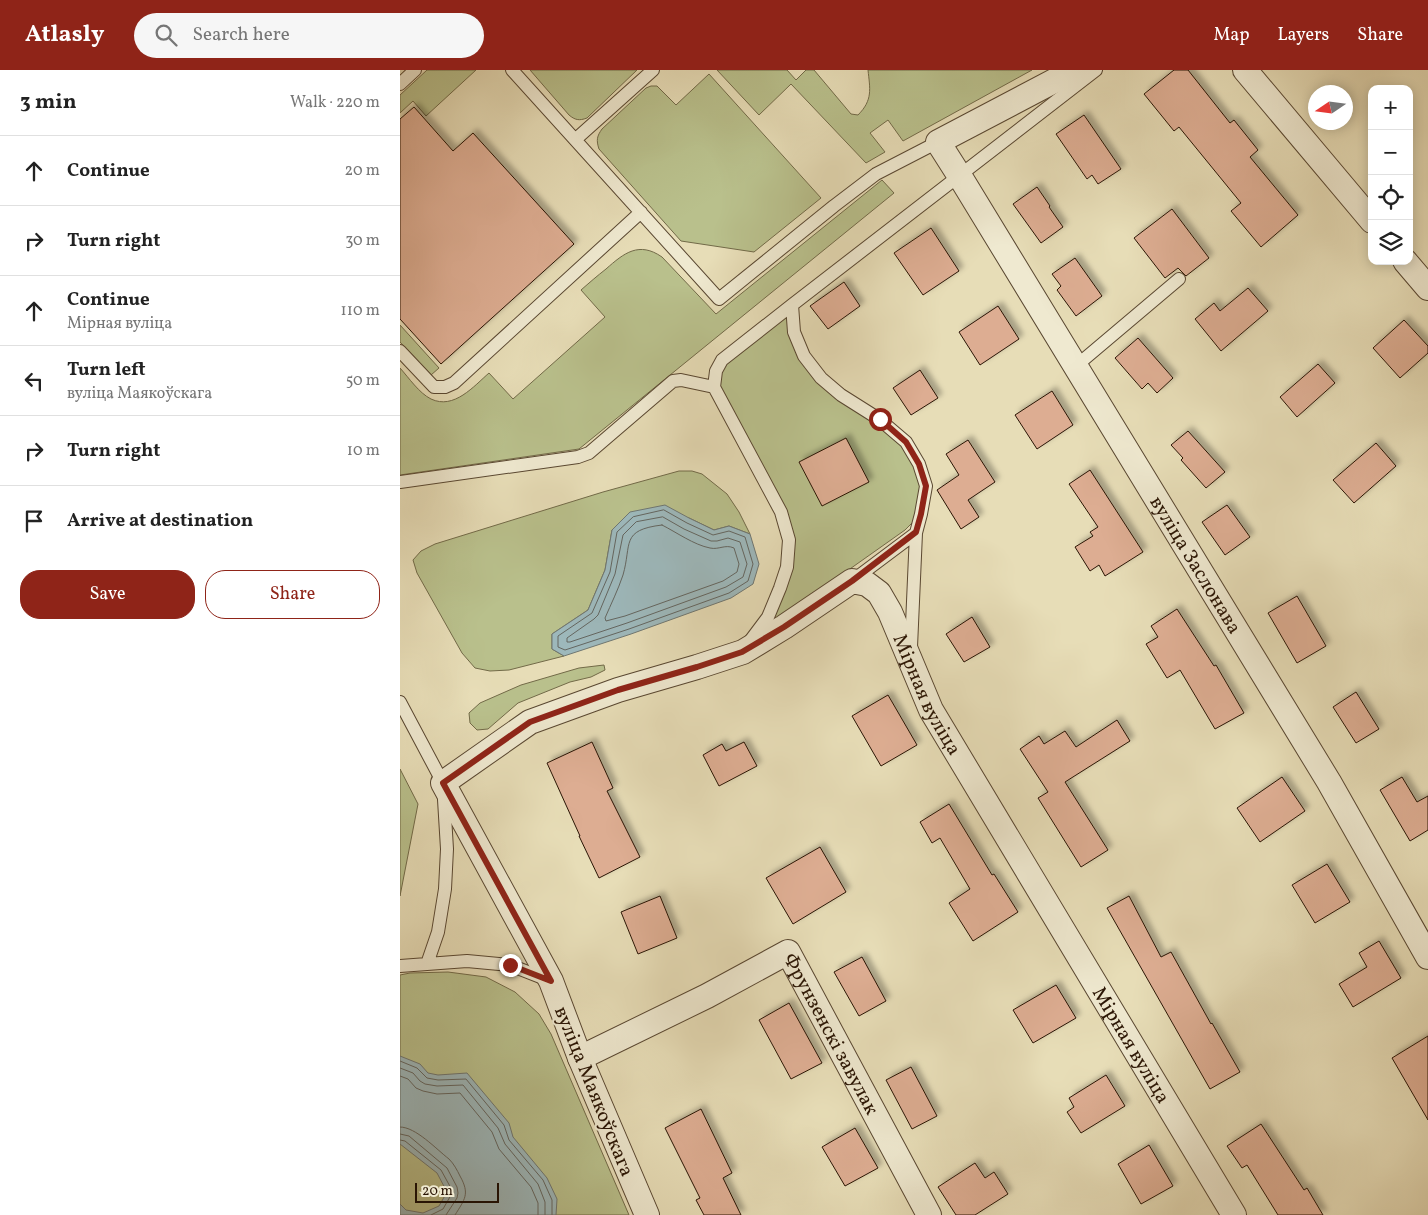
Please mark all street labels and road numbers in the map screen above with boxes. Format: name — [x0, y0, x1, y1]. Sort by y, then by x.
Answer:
street label: вуліца Заслонава — [1142, 491, 1248, 640]
street label: Мірная вуліца — [885, 630, 967, 761]
street label: Фрунзенскі завулак — [775, 948, 885, 1121]
street label: Мірная вуліца — [1084, 982, 1176, 1109]
street label: вуліца Маякоўскага — [546, 1002, 640, 1181]

